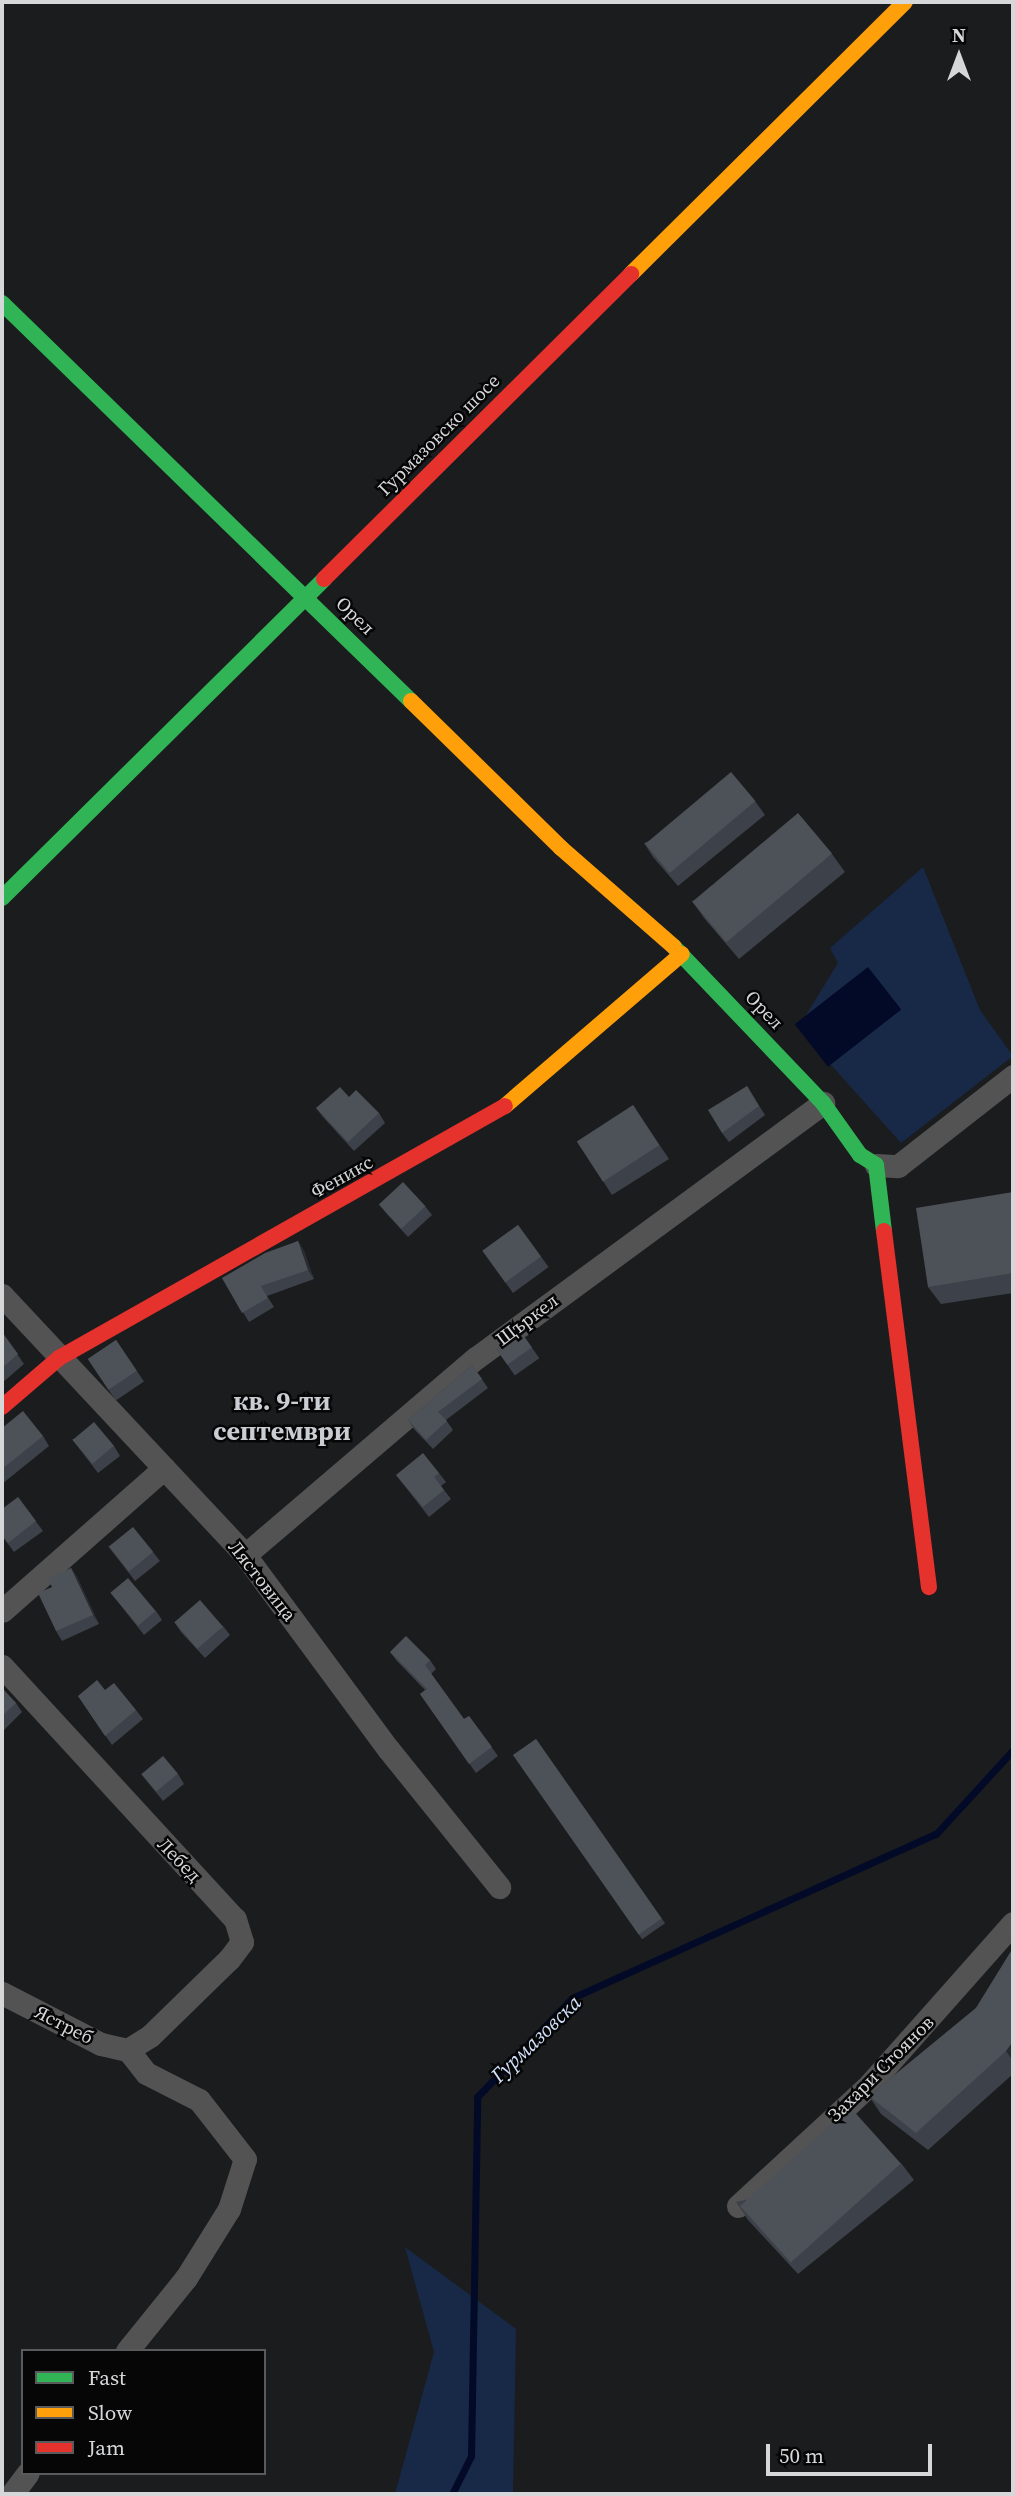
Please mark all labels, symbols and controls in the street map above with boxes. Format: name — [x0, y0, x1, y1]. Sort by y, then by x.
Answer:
north arrow — [924, 21, 994, 91]
text: N — [952, 22, 966, 48]
street label: Гурмазовско шосе — [373, 369, 505, 501]
street label: Орел — [331, 592, 379, 640]
street label: Орел — [740, 986, 788, 1034]
street label: Феникс — [307, 1151, 377, 1203]
street label: Щъркел — [491, 1289, 563, 1351]
district label: кв. 9-ти септември — [213, 1386, 351, 1448]
street label: Лястовица — [223, 1536, 301, 1626]
street label: Лебед — [152, 1833, 206, 1887]
water label: Гурмазовска — [486, 1990, 586, 2088]
street label: Ястреб — [31, 2001, 97, 2049]
street label: Захари Стоянов — [823, 2011, 939, 2127]
legend — [21, 2349, 266, 2475]
text: Fast — [88, 2363, 126, 2392]
text: Slow — [88, 2398, 132, 2427]
scale bar — [770, 2430, 936, 2474]
text: Jam — [88, 2433, 125, 2462]
text: 50 m — [779, 2441, 824, 2470]

